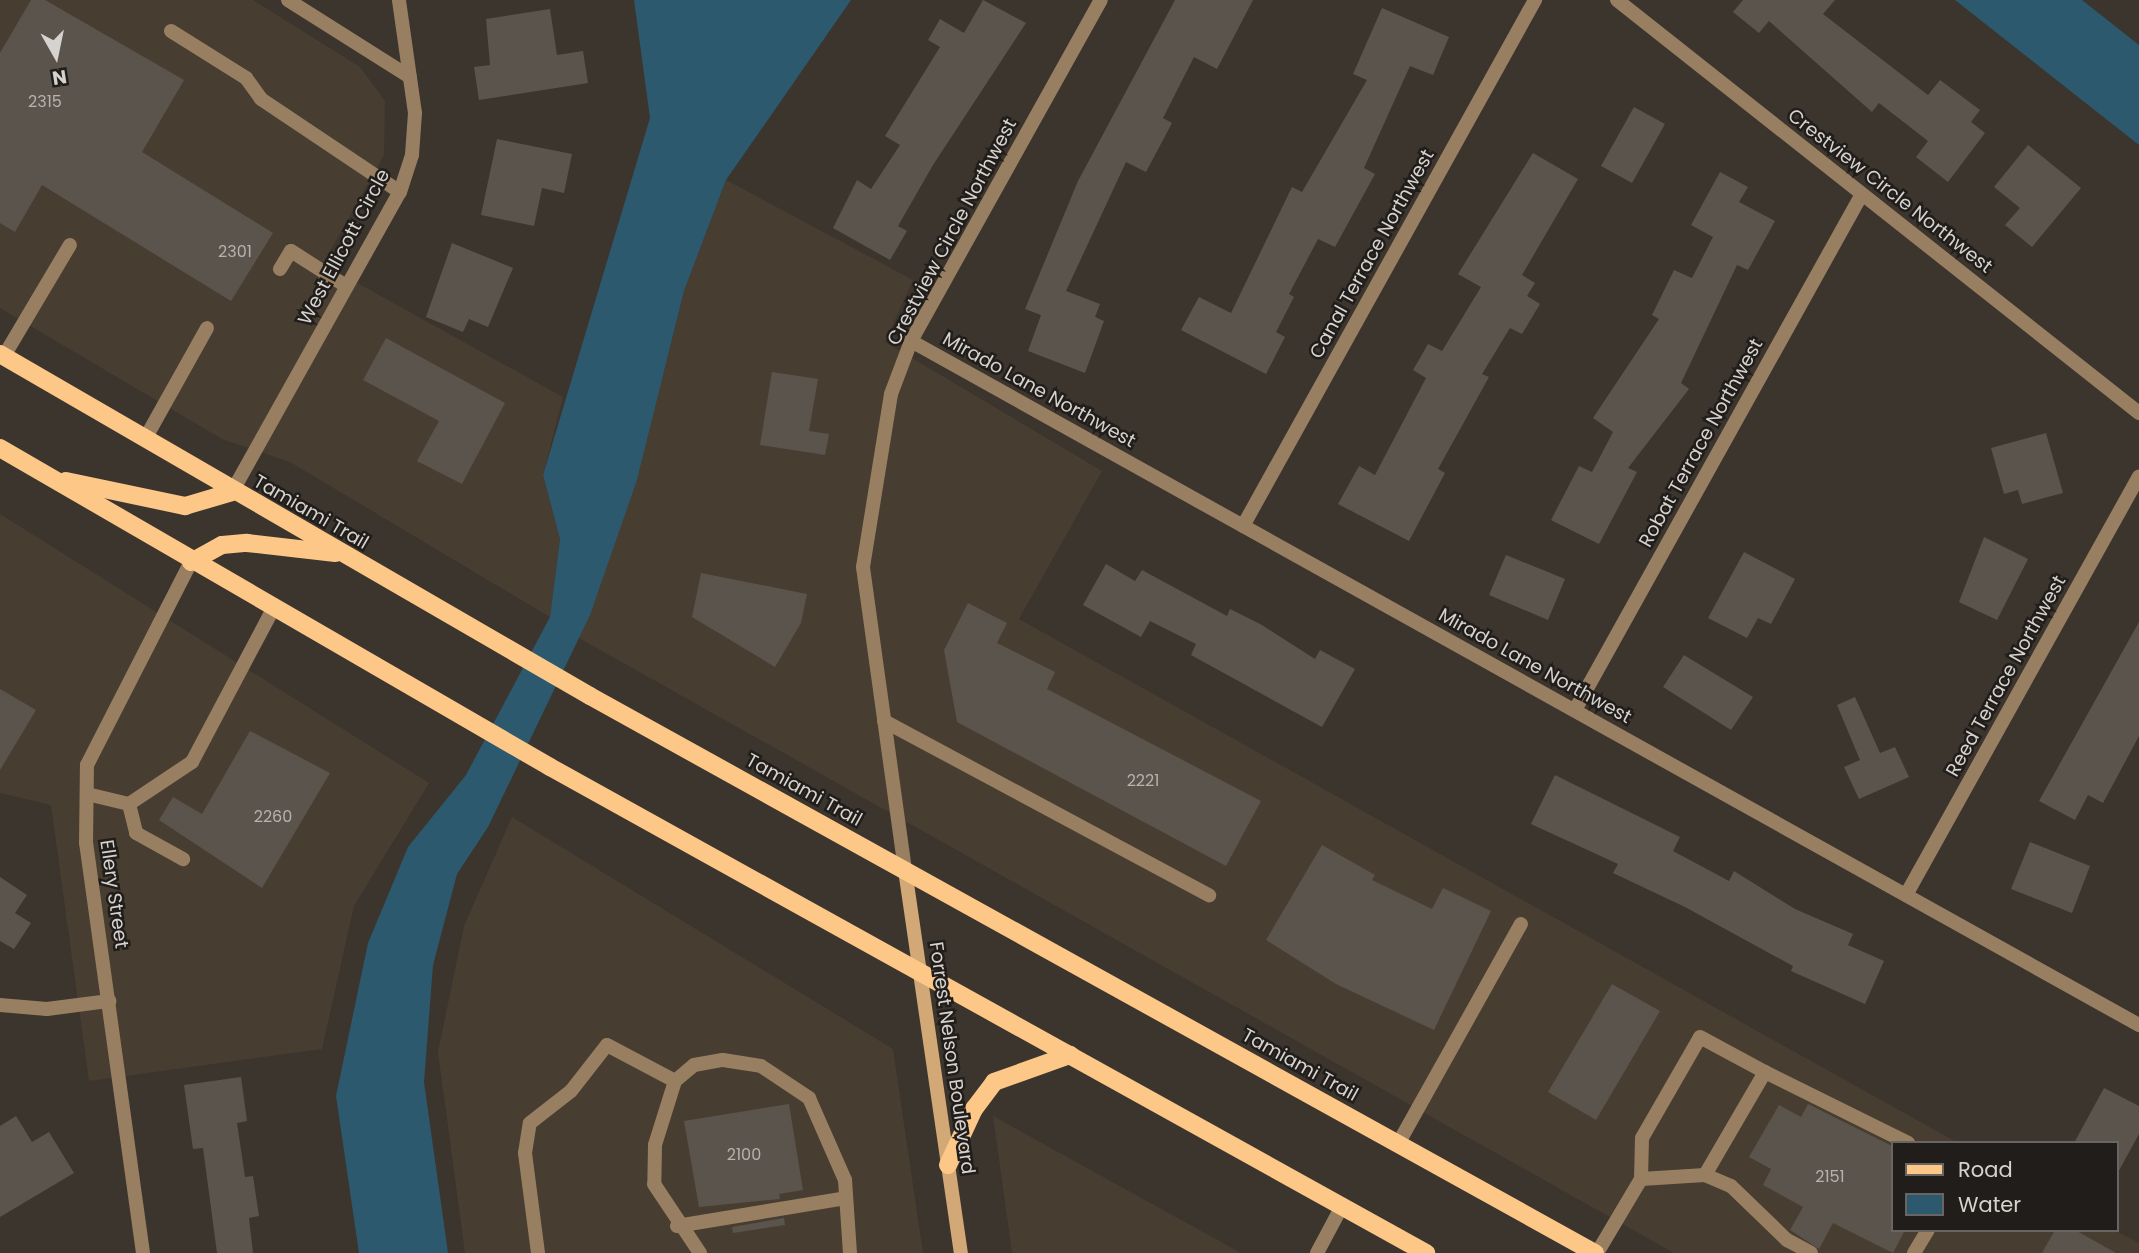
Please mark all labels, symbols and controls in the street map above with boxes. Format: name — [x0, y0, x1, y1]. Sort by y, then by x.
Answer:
north arrow — [21, 21, 91, 91]
text: N — [50, 63, 69, 92]
house number: 2315 — [28, 92, 62, 112]
street label: Crestview Circle Northwest — [1783, 104, 1997, 278]
street label: Crestview Circle Northwest — [882, 115, 1022, 349]
street label: Canal Terrace Northwest — [1305, 145, 1439, 363]
street label: West Ellicott Circle — [293, 165, 395, 329]
house number: 2301 — [218, 242, 252, 262]
street label: Mirado Lane Northwest — [939, 327, 1139, 453]
street label: Robat Terrace Northwest — [1634, 335, 1768, 551]
street label: Tamiami Trail — [249, 470, 373, 554]
street label: Reed Terrace Northwest — [1941, 571, 2071, 781]
street label: Mirado Lane Northwest — [1435, 603, 1635, 729]
street label: Tamiami Trail — [742, 749, 866, 831]
house number: 2221 — [1127, 771, 1159, 791]
house number: 2260 — [254, 807, 292, 827]
street label: Ellery Street — [95, 838, 133, 950]
street label: Forrest Nelson Boulevard — [924, 940, 980, 1176]
street label: Tamiami Trail — [1238, 1024, 1362, 1106]
legend — [1890, 1141, 2118, 1232]
house number: 2100 — [727, 1145, 761, 1165]
text: Road — [1958, 1155, 2013, 1184]
house number: 2151 — [1815, 1167, 1845, 1187]
text: Water — [1958, 1190, 2021, 1219]

